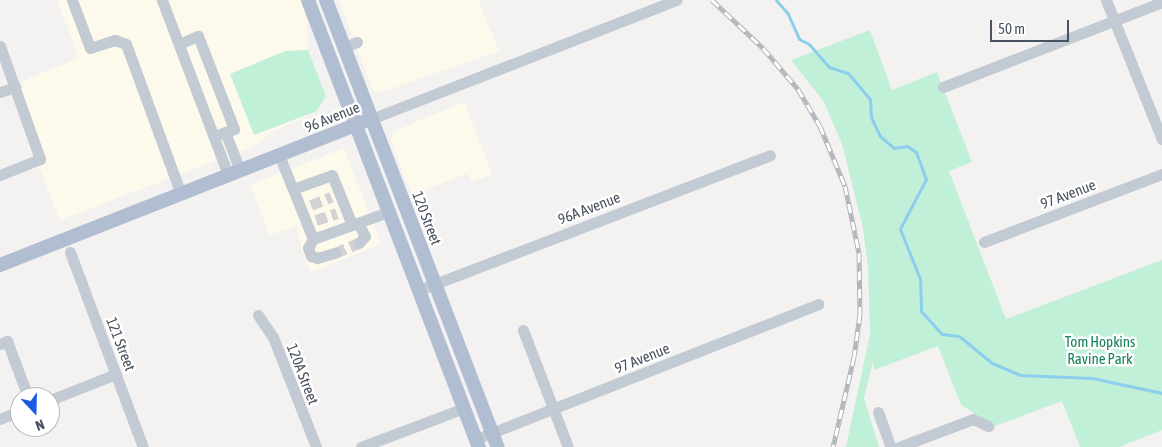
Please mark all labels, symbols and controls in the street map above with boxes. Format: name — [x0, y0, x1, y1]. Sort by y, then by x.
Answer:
scale bar — [992, 10, 1071, 42]
text: 50 m — [998, 20, 1025, 37]
street label: 96 Avenue — [302, 98, 362, 136]
street label: 97 Avenue — [1038, 175, 1098, 213]
street label: 96A Avenue — [555, 188, 623, 228]
street label: 120 Street — [409, 189, 445, 247]
street label: 121 Street — [103, 315, 139, 373]
park label: Tom Hopkins Ravine Park — [1065, 332, 1135, 367]
street label: 97 Avenue — [612, 339, 672, 377]
street label: 120A Street — [283, 341, 323, 407]
north arrow — [10, 387, 60, 437]
text: N — [33, 416, 47, 434]

